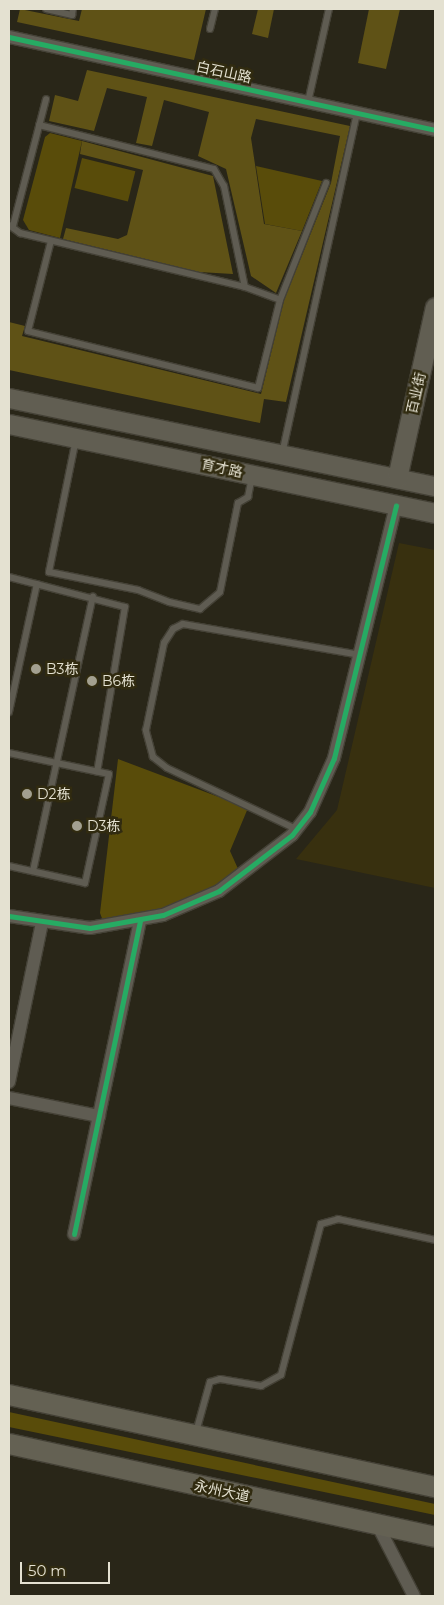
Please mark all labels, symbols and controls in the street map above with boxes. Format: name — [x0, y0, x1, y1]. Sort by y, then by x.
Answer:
street label: 白石山路 — [195, 58, 253, 86]
street label: 百业街 — [403, 371, 429, 415]
street label: 育才路 — [200, 455, 244, 481]
place label: B3栋 — [46, 661, 78, 677]
marker: B3栋 — [30, 663, 42, 675]
place label: B6栋 — [102, 673, 135, 689]
marker: B6栋 — [86, 675, 98, 687]
place label: D2栋 — [37, 786, 70, 802]
marker: D2栋 — [21, 788, 33, 800]
place label: D3栋 — [87, 818, 120, 834]
marker: D3栋 — [71, 820, 83, 832]
street label: 永州大道 — [193, 1477, 251, 1505]
scale bar — [22, 1552, 112, 1584]
text: 50 m — [28, 1561, 66, 1580]

